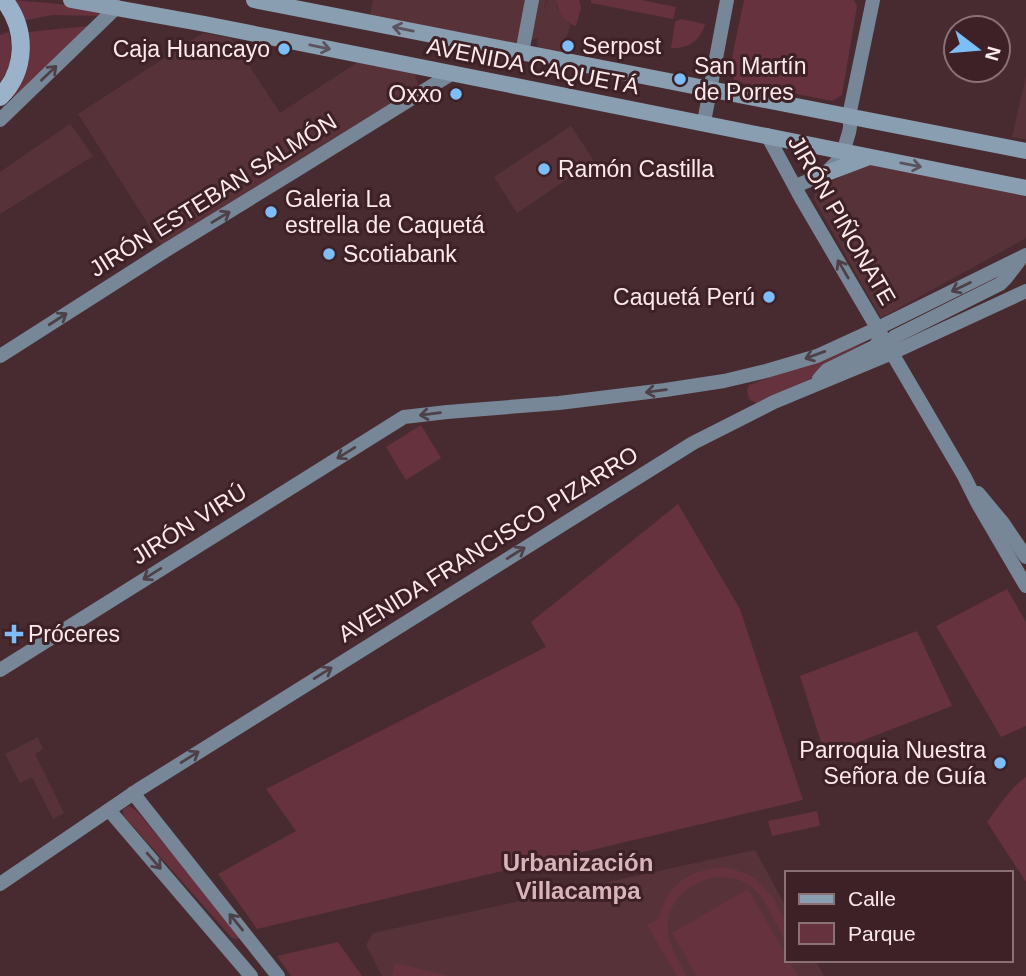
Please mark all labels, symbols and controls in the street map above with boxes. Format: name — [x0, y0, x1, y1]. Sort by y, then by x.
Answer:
north arrow — [942, 14, 1012, 84]
one-way arrow — [392, 22, 415, 36]
street label: AVENIDA CAQUETÁ — [425, 33, 642, 99]
place label: Serpost — [582, 33, 662, 59]
place label: Caja Huancayo — [113, 36, 270, 62]
marker: Serpost — [560, 38, 576, 54]
marker: Caja Huancayo — [276, 41, 292, 57]
one-way arrow — [308, 41, 331, 55]
text: N — [981, 44, 1005, 63]
place label: San Martín de Porres — [694, 53, 807, 105]
one-way arrow — [40, 64, 57, 81]
marker: San Martín de Porres — [672, 71, 688, 87]
place label: Oxxo — [388, 81, 442, 107]
marker: Oxxo — [448, 86, 464, 102]
street label: JIRÓN ESTEBAN SALMÓN — [85, 108, 341, 282]
street label: JIRÓN PIÑONATE — [783, 131, 901, 309]
place label: Ramón Castilla — [558, 156, 714, 182]
one-way arrow — [899, 158, 922, 172]
marker: Ramón Castilla — [536, 161, 552, 177]
place label: Galeria La estrella de Caquetá — [285, 186, 485, 238]
marker: Galeria La estrella de Caquetá — [263, 204, 279, 220]
one-way arrow — [211, 209, 231, 223]
place label: Scotiabank — [343, 241, 457, 267]
marker: Scotiabank — [321, 246, 337, 262]
one-way arrow — [835, 260, 849, 280]
one-way arrow — [951, 280, 972, 294]
place label: Caquetá Perú — [613, 284, 755, 310]
marker: Caquetá Perú — [761, 289, 777, 305]
one-way arrow — [48, 312, 67, 327]
one-way arrow — [805, 350, 827, 363]
one-way arrow — [646, 384, 668, 397]
one-way arrow — [419, 407, 442, 420]
street label: AVENIDA FRANCISCO PIZARRO — [333, 441, 643, 647]
one-way arrow — [336, 447, 356, 461]
street label: JIRÓN VIRÚ — [127, 478, 251, 570]
one-way arrow — [506, 545, 526, 559]
one-way arrow — [143, 567, 163, 581]
place label: Próceres — [28, 621, 120, 647]
marker: Próceres — [6, 626, 22, 642]
one-way arrow — [313, 666, 333, 680]
place label: Parroquia Nuestra Señora de Guía — [799, 737, 986, 789]
one-way arrow — [180, 749, 200, 763]
marker: Parroquia Nuestra Señora de Guía — [992, 755, 1008, 771]
district label: Urbanización Villacampa — [503, 849, 653, 904]
one-way arrow — [146, 852, 162, 870]
legend — [785, 871, 1012, 962]
text: Calle — [848, 887, 896, 910]
one-way arrow — [228, 914, 243, 932]
text: Parque — [848, 922, 916, 945]

